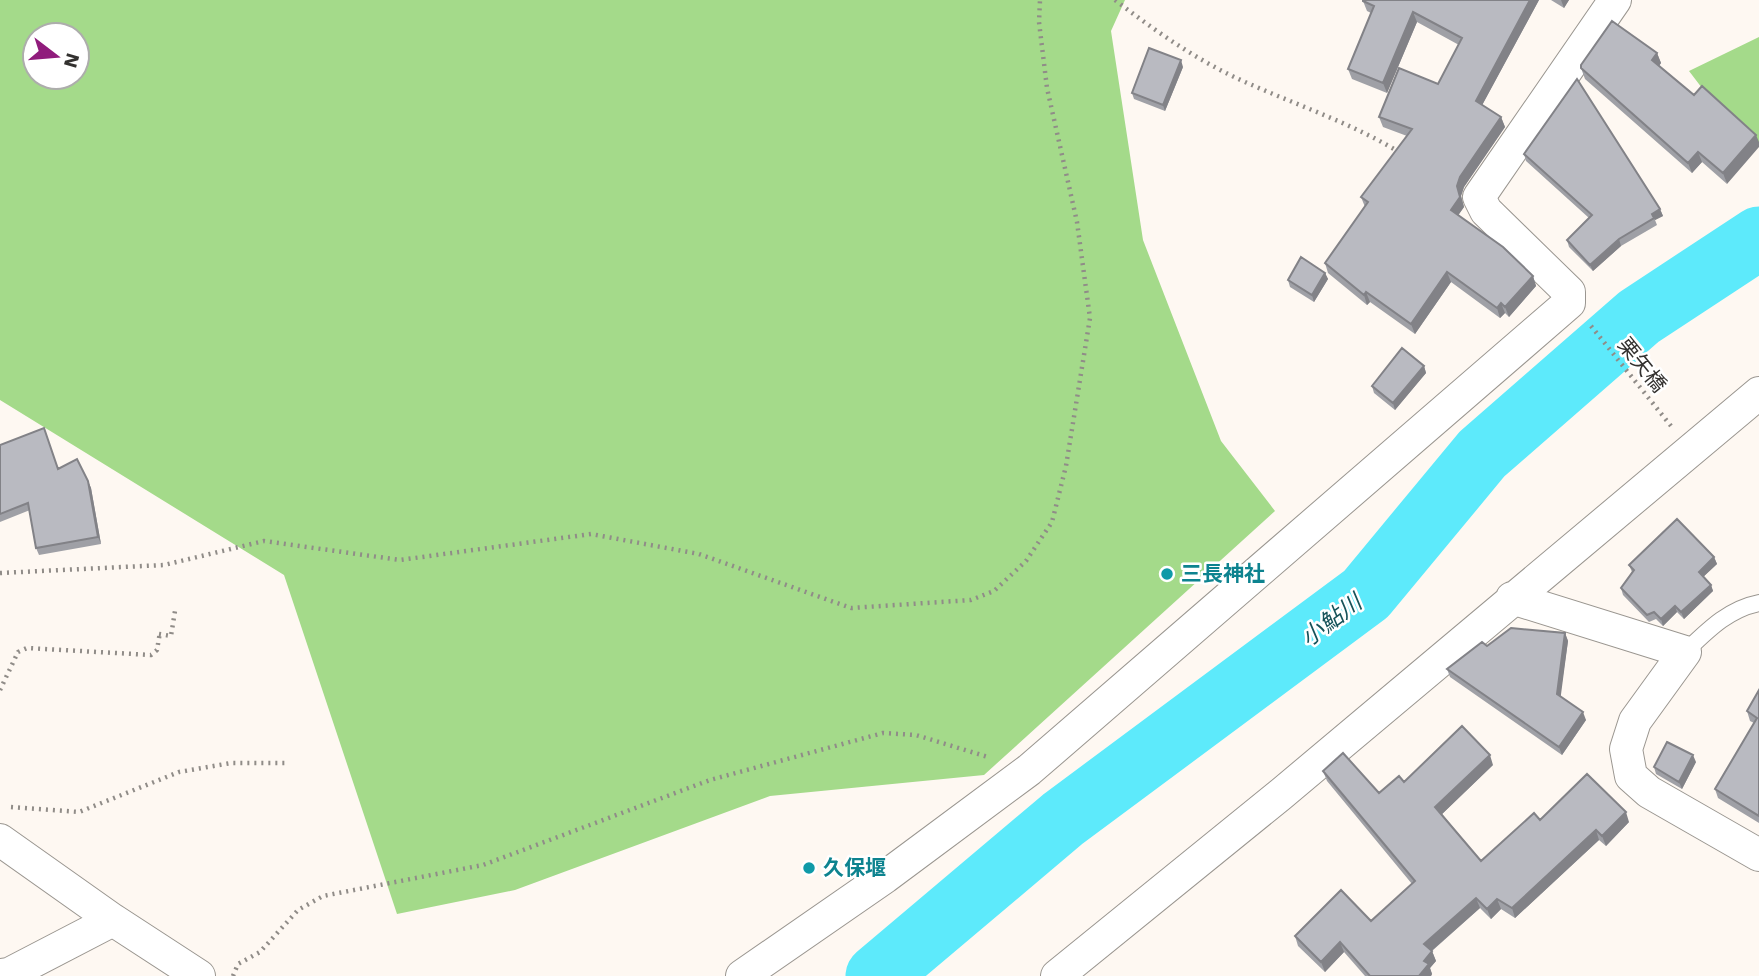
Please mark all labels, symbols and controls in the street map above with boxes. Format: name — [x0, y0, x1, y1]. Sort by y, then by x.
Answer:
north arrow — [21, 21, 91, 91]
text: N — [59, 51, 85, 70]
street label: 栗矢橋 — [1613, 332, 1672, 397]
place label: 三長神社 — [1181, 561, 1265, 586]
marker: 三長神社 — [1159, 566, 1175, 582]
water label: 小鮎川 — [1296, 587, 1369, 652]
place label: 久保堰 — [823, 855, 886, 880]
marker: 久保堰 — [801, 860, 817, 876]

